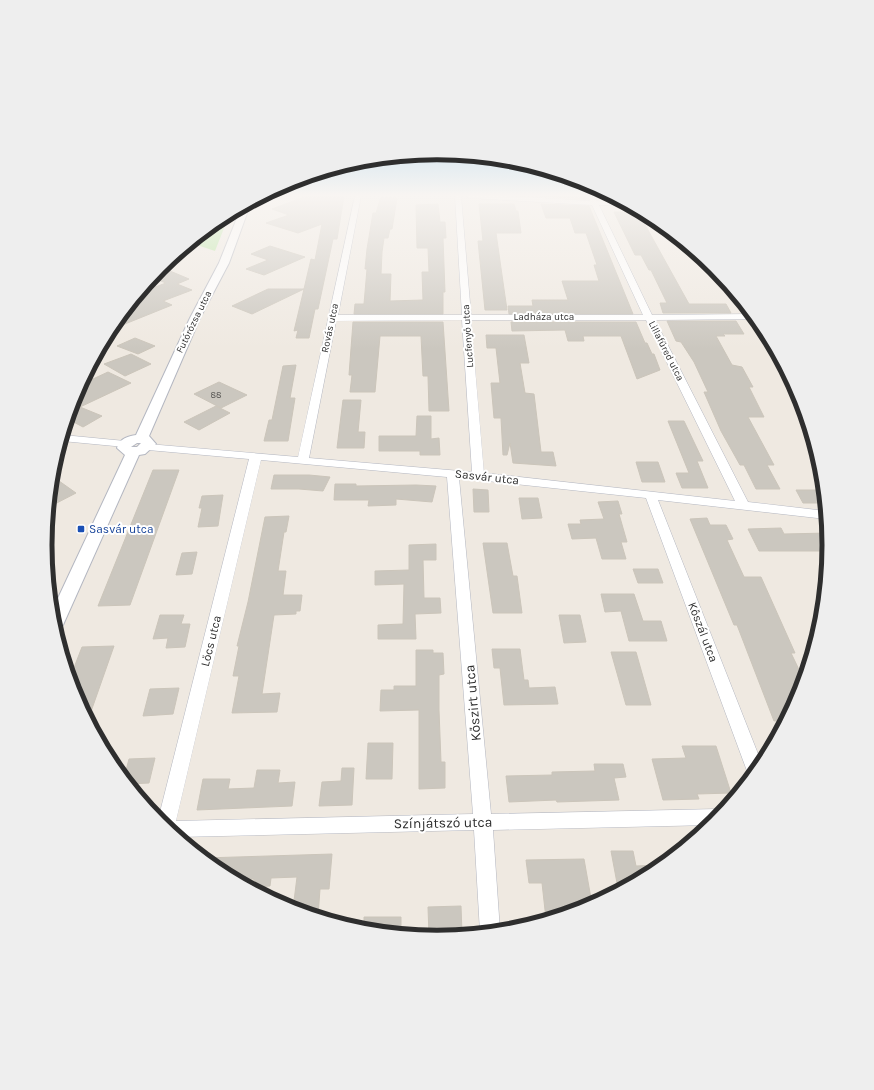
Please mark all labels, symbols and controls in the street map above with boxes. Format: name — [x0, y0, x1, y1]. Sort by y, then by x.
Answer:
street label: Futórózsa utca — [174, 289, 214, 355]
street label: Rovás utca — [319, 302, 341, 354]
street label: Lucfenyő utca — [460, 304, 476, 368]
street label: Ladháza utca — [514, 311, 574, 323]
street label: Lillafüred utca — [646, 319, 686, 383]
house number: 88 — [210, 390, 222, 400]
street label: Sasvár utca — [454, 467, 520, 487]
place label: Sasvár utca — [89, 522, 154, 536]
marker: Sasvár utca — [76, 524, 86, 534]
street label: Kőszál utca — [685, 600, 721, 664]
street label: Lőcs utca — [198, 614, 224, 668]
street label: Kőszirt utca — [461, 664, 485, 742]
street label: Színjátszó utca — [393, 814, 493, 832]

